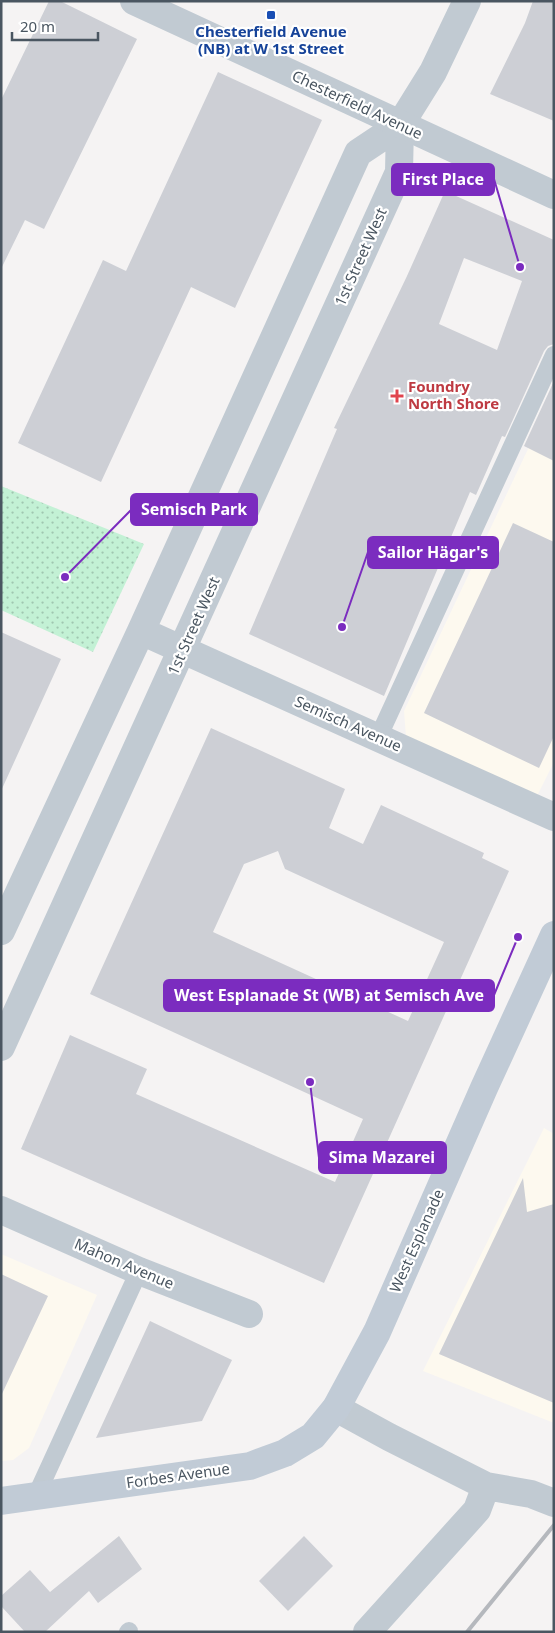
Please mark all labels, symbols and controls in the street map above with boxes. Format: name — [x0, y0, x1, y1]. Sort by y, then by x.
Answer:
marker: Chesterfield Avenue (NB) at W 1st Street — [265, 9, 277, 21]
scale bar — [12, 10, 99, 42]
text: 20 m — [20, 16, 55, 36]
place label: Chesterfield Avenue (NB) at W 1st Street — [195, 21, 347, 58]
street label: Chesterfield Avenue — [289, 65, 426, 143]
callout: First Place — [392, 164, 494, 195]
text: First Place — [402, 168, 484, 190]
street label: 1st Street West — [329, 204, 391, 309]
place label: Foundry North Shore — [408, 376, 499, 413]
marker: Foundry North Shore — [390, 389, 404, 403]
callout: Semisch Park — [131, 494, 257, 525]
text: Semisch Park — [141, 498, 247, 520]
callout: Sailor Hägar's — [368, 537, 498, 568]
text: Sailor Hägar's — [378, 541, 488, 563]
street label: 1st Street West — [162, 573, 224, 678]
street label: Semisch Avenue — [292, 691, 405, 756]
callout: West Esplanade St (WB) at Semisch Ave — [164, 980, 494, 1011]
text: West Esplanade St (WB) at Semisch Ave — [174, 984, 484, 1006]
callout: Sima Mazarei — [319, 1142, 446, 1173]
text: Sima Mazarei — [329, 1146, 435, 1168]
street label: West Esplanade — [384, 1186, 448, 1295]
street label: Mahon Avenue — [72, 1233, 177, 1293]
street label: Forbes Avenue — [125, 1458, 231, 1492]

